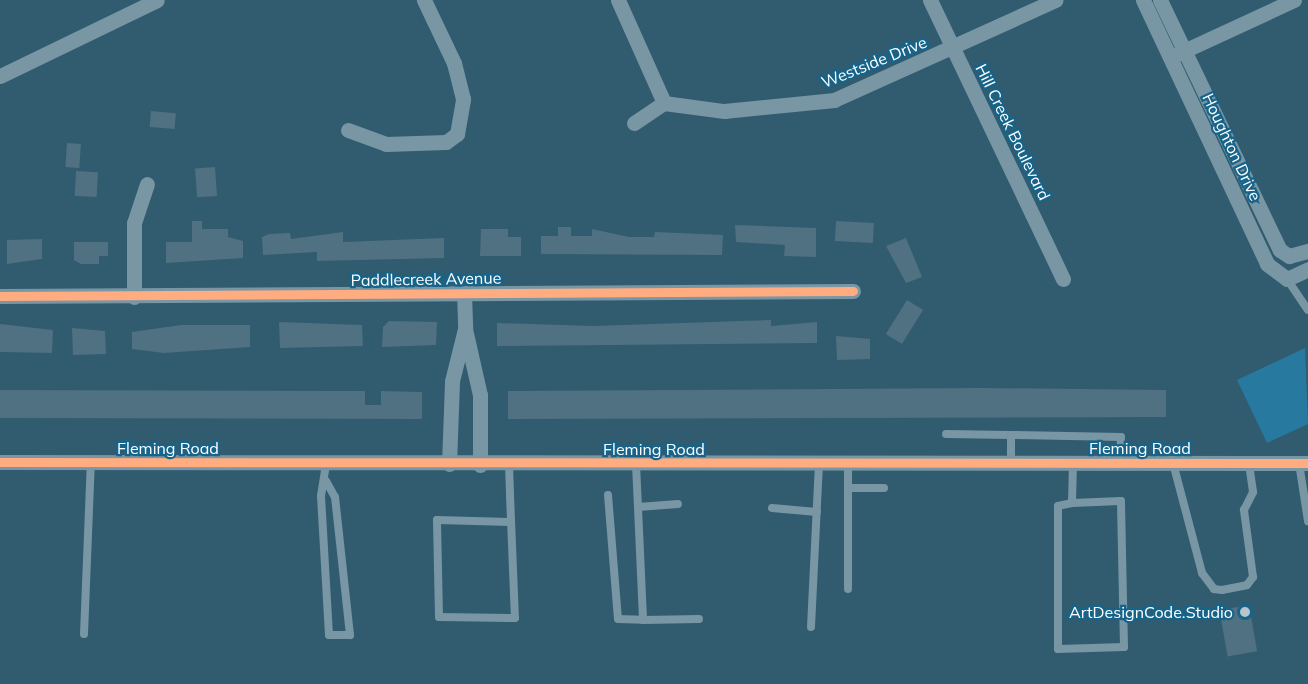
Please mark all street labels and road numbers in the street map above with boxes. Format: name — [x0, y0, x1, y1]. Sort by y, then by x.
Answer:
street label: Westside Drive — [819, 32, 929, 92]
street label: Hill Creek Boulevard — [972, 61, 1054, 203]
street label: Houghton Drive — [1199, 90, 1265, 204]
street label: Paddlecreek Avenue — [351, 268, 501, 290]
street label: Fleming Road — [117, 438, 219, 458]
street label: Fleming Road — [1089, 438, 1191, 458]
street label: Fleming Road — [603, 439, 705, 459]

